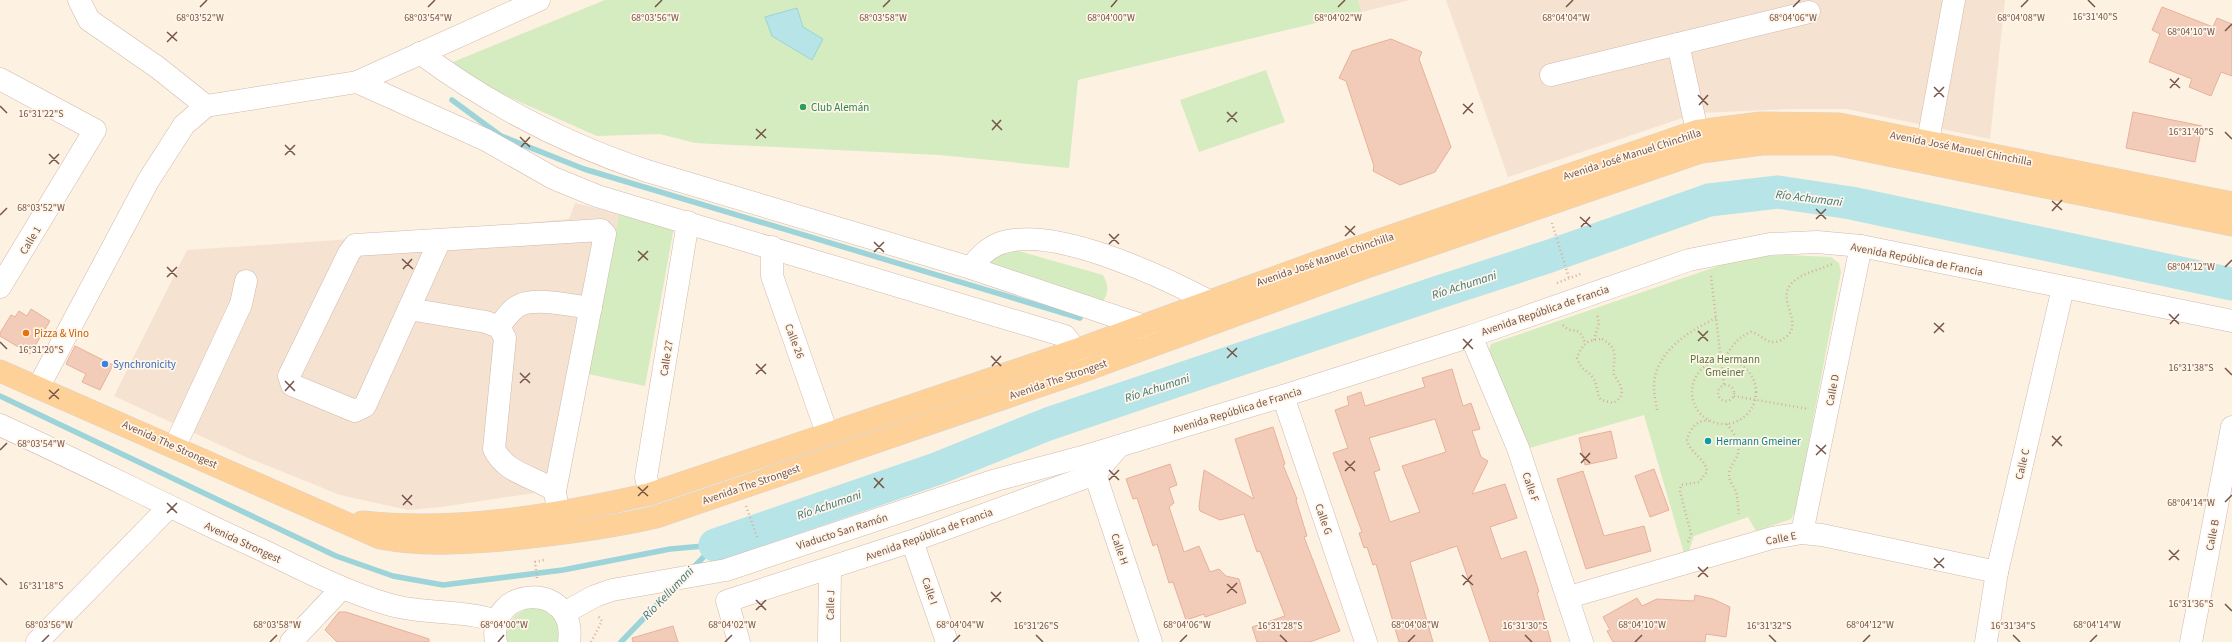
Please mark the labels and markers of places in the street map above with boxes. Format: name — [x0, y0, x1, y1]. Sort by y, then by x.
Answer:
place label: Club Alemán — [811, 100, 869, 115]
marker: Club Alemán — [798, 102, 808, 112]
place label: Pizza & Vino — [34, 326, 89, 341]
marker: Pizza & Vino — [21, 328, 31, 338]
place label: Synchronicity — [113, 357, 176, 372]
marker: Synchronicity — [100, 359, 110, 369]
place label: Hermann Gmeiner — [1716, 434, 1801, 449]
marker: Hermann Gmeiner — [1703, 436, 1713, 446]

